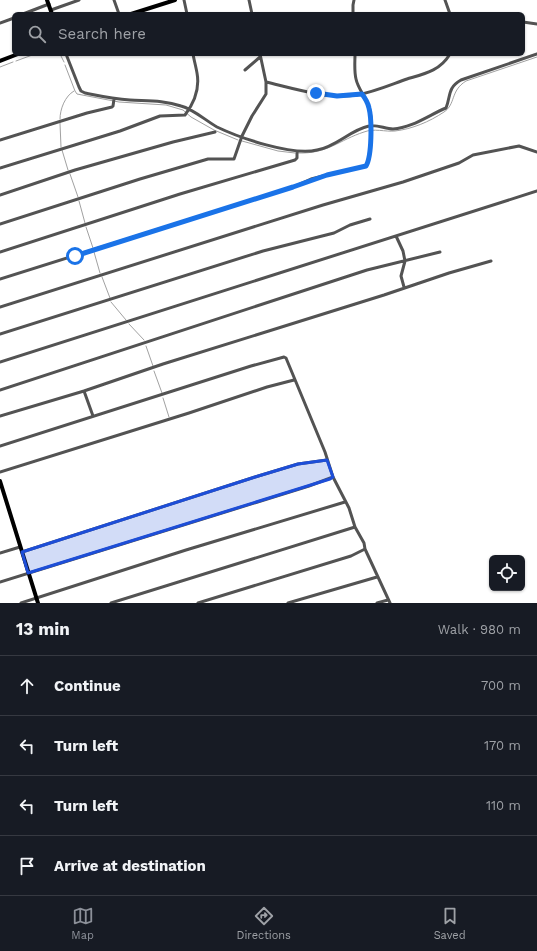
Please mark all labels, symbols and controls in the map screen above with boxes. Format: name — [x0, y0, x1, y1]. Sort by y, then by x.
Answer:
search box — [12, 12, 525, 56]
icon: search — [26, 23, 48, 45]
text: Search here — [58, 25, 146, 43]
route end — [307, 84, 325, 102]
route start — [66, 247, 84, 265]
map controls — [489, 555, 525, 591]
button: locate — [489, 555, 525, 591]
text: 13 min — [16, 619, 70, 639]
text: Walk · 980 m — [438, 622, 521, 637]
icon: ahead — [16, 675, 38, 697]
text: Continue — [54, 677, 121, 695]
text: 700 m — [481, 678, 521, 693]
icon: left — [16, 735, 38, 757]
text: Turn left — [54, 737, 118, 755]
text: 170 m — [484, 738, 521, 753]
icon: left — [16, 795, 38, 817]
text: Turn left — [54, 797, 118, 815]
text: 110 m — [486, 798, 521, 813]
icon: arrive — [16, 855, 38, 877]
text: Arrive at destination — [54, 857, 206, 875]
tab: Map — [71, 905, 94, 942]
tab: Directions — [237, 905, 291, 942]
tab: Saved — [434, 905, 466, 942]

